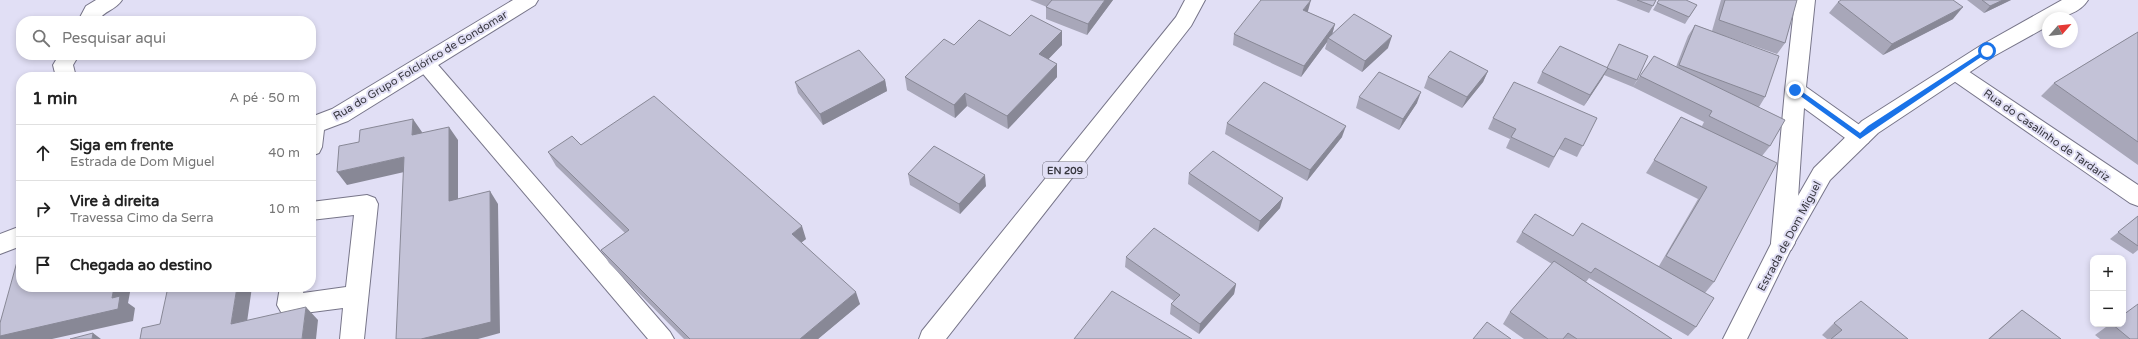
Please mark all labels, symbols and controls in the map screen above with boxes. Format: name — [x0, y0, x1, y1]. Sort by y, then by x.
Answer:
street label: Rua do Grupo Folclórico de Gondomar — [331, 8, 510, 123]
north arrow — [2042, 12, 2078, 48]
search box — [16, 16, 316, 60]
icon: search — [30, 27, 52, 49]
text: Pesquisar aqui — [62, 29, 166, 47]
route start — [1978, 42, 1996, 60]
route end — [1786, 81, 1804, 99]
street label: Rua do Casalinho de Tardariz — [1981, 87, 2113, 184]
text: 1 min — [32, 88, 77, 109]
text: A pé · 50 m — [230, 90, 300, 106]
text: Siga em frente — [70, 136, 174, 154]
icon: ahead — [32, 142, 54, 164]
text: 40 m — [268, 145, 300, 161]
text: Estrada de Dom Miguel — [70, 154, 215, 170]
road number: EN 209 — [1043, 162, 1087, 178]
street label: Estrada de Dom Miguel — [1755, 179, 1824, 293]
text: Vire à direita — [70, 192, 159, 210]
icon: right — [32, 198, 54, 220]
text: 10 m — [268, 201, 300, 217]
text: Travessa Cimo da Serra — [70, 210, 214, 226]
icon: arrive — [32, 254, 54, 276]
map controls — [2090, 255, 2126, 327]
button: + — [2090, 255, 2126, 291]
text: Chegada ao destino — [70, 256, 212, 274]
button: − — [2090, 291, 2126, 327]

